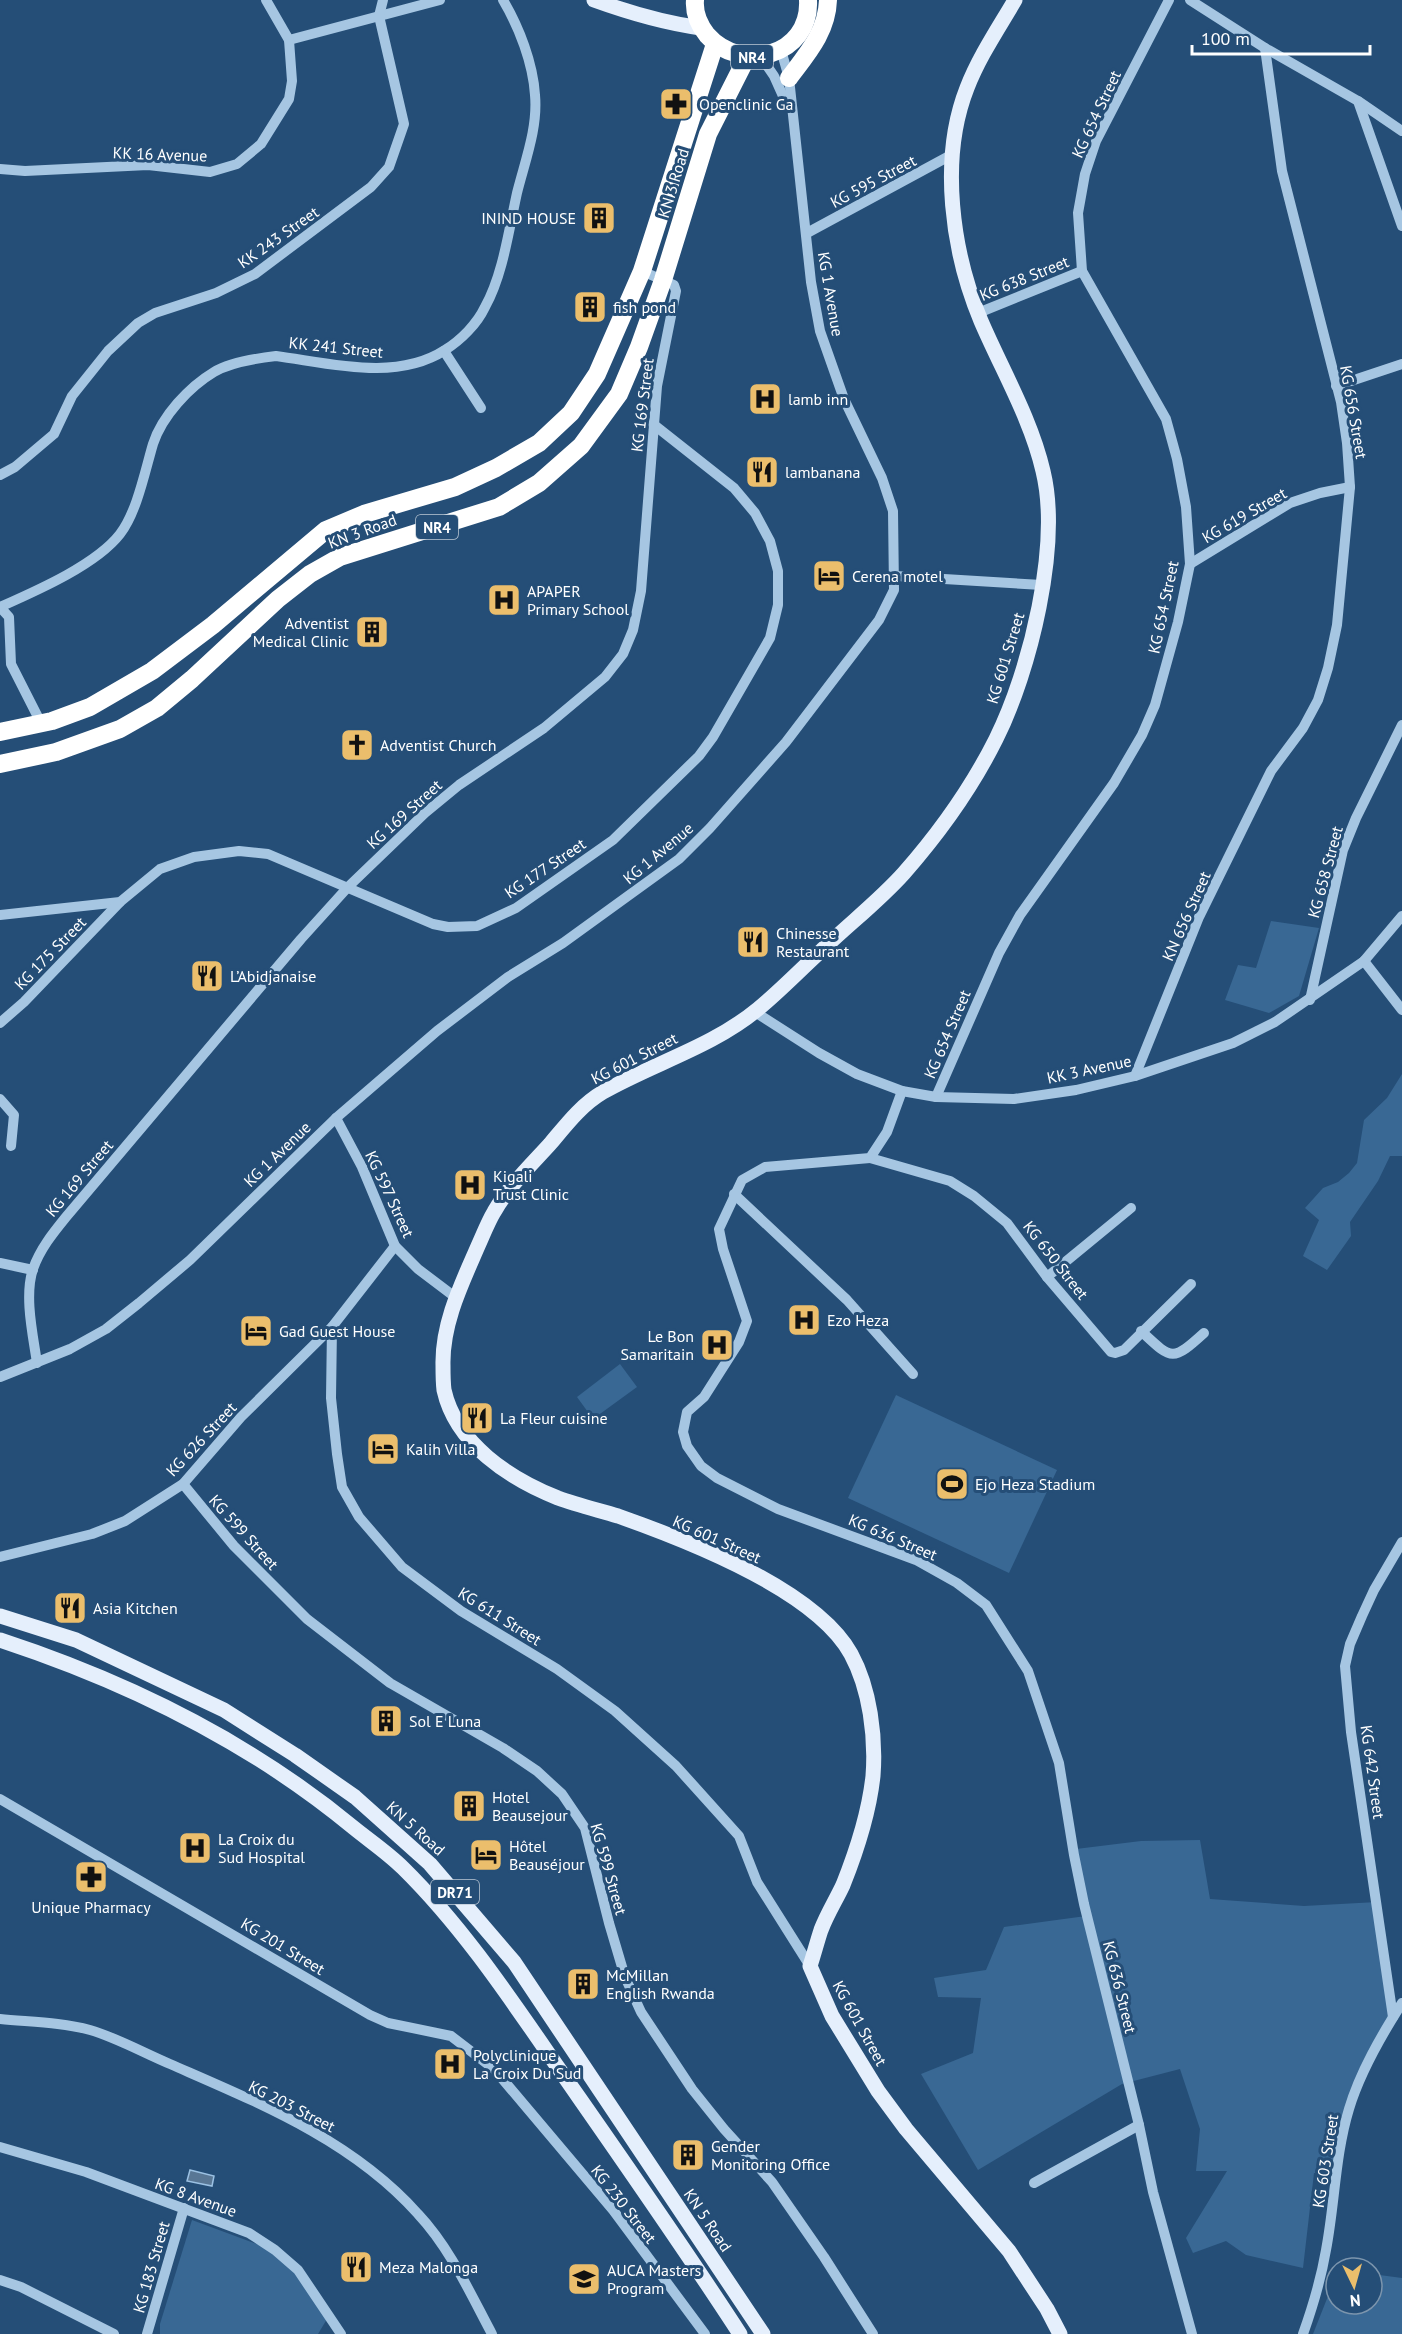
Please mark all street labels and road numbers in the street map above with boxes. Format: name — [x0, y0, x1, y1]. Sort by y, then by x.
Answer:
road number: NR4 — [731, 45, 773, 69]
street label: KG 654 Street — [1067, 67, 1125, 161]
street label: KK 16 Avenue — [112, 142, 208, 166]
street label: KN 3 Road — [653, 146, 693, 220]
street label: KG 595 Street — [827, 150, 920, 212]
street label: KK 243 Street — [234, 201, 323, 272]
street label: KG 1 Avenue — [814, 250, 848, 338]
street label: KG 638 Street — [977, 251, 1072, 305]
street label: KK 241 Street — [288, 332, 385, 362]
street label: KG 169 Street — [626, 356, 658, 453]
street label: KG 656 Street — [1336, 364, 1372, 461]
street label: KG 619 Street — [1198, 482, 1290, 547]
street label: KN 3 Road — [325, 509, 399, 553]
road number: NR4 — [416, 515, 458, 539]
street label: KG 654 Street — [1143, 558, 1183, 655]
street label: KG 601 Street — [982, 609, 1029, 706]
street label: KG 169 Street — [362, 775, 446, 853]
street label: KG 1 Avenue — [619, 818, 697, 888]
street label: KG 658 Street — [1303, 823, 1347, 920]
street label: KG 177 Street — [501, 833, 590, 902]
street label: KN 656 Street — [1157, 868, 1215, 964]
street label: KG 175 Street — [10, 912, 90, 994]
street label: KG 654 Street — [919, 986, 975, 1081]
street label: KG 601 Street — [587, 1027, 681, 1088]
street label: KK 3 Avenue — [1045, 1050, 1133, 1088]
street label: KG 1 Avenue — [239, 1117, 315, 1191]
street label: KG 169 Street — [41, 1135, 117, 1221]
street label: KG 597 Street — [361, 1147, 419, 1241]
street label: KG 650 Street — [1019, 1217, 1093, 1304]
street label: KG 626 Street — [162, 1397, 241, 1480]
street label: KG 599 Street — [205, 1490, 283, 1574]
street label: KG 636 Street — [846, 1509, 941, 1565]
street label: KG 601 Street — [670, 1511, 765, 1568]
street label: KG 611 Street — [455, 1583, 546, 1650]
street label: KG 642 Street — [1357, 1724, 1390, 1821]
street label: KN 5 Road — [383, 1797, 449, 1859]
street label: KG 599 Street — [586, 1821, 632, 1918]
road number: DR71 — [431, 1880, 479, 1904]
street label: KG 201 Street — [237, 1913, 329, 1979]
street label: KG 636 Street — [1099, 1939, 1141, 2036]
street label: KG 601 Street — [828, 1977, 892, 2070]
street label: KG 203 Street — [245, 2076, 339, 2137]
street label: KG 603 Street — [1308, 2112, 1342, 2209]
street label: KG 230 Street — [587, 2161, 661, 2248]
street label: KG 8 Avenue — [152, 2173, 240, 2221]
street label: KN 5 Road — [680, 2185, 736, 2255]
street label: KG 183 Street — [128, 2218, 174, 2315]

